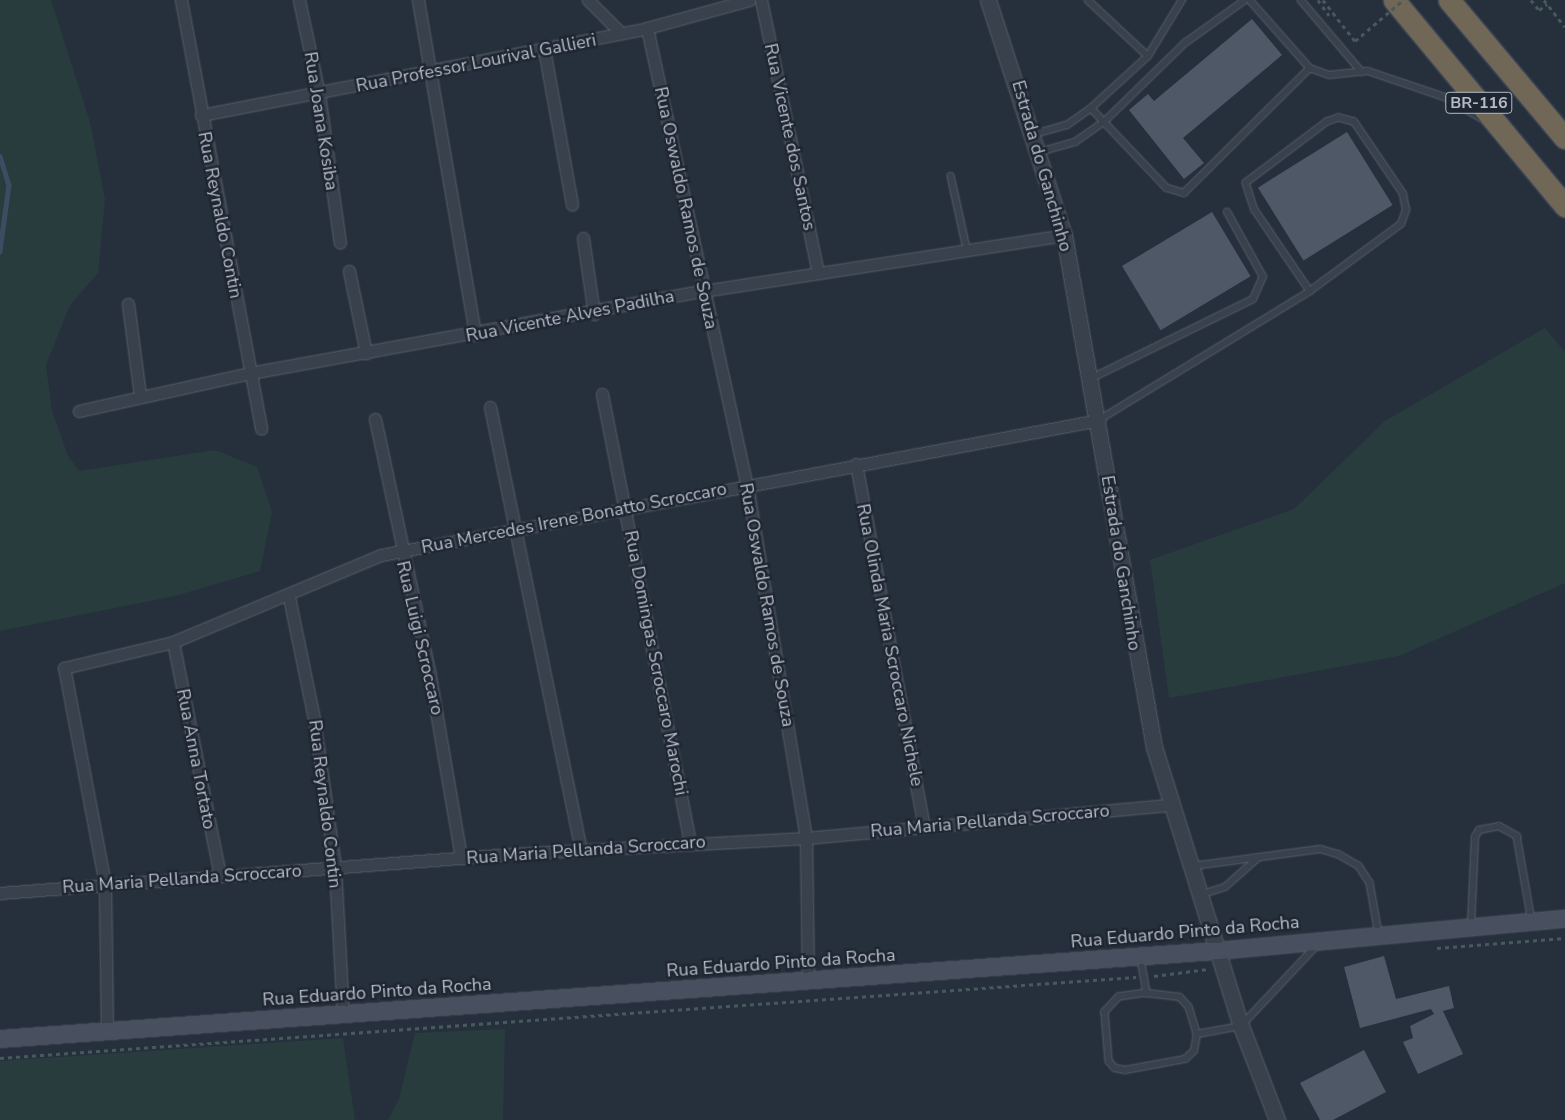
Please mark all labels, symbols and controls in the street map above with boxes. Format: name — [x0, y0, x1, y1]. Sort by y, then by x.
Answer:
street label: Rua Professor Lourival Gallieri — [354, 29, 598, 97]
street label: Rua Vicente dos Santos — [760, 41, 820, 233]
street label: Rua Joana Kosiba — [299, 50, 343, 192]
street label: Estrada do Ganchinho — [1007, 78, 1077, 254]
street label: Rua Oswaldo Ramos de Souza — [650, 85, 722, 331]
road number: BR-116 — [1445, 90, 1513, 116]
street label: Rua Reynaldo Contin — [193, 130, 247, 300]
street label: Rua Vicente Alves Padilha — [464, 285, 676, 347]
street label: Estrada do Ganchinho — [1096, 474, 1146, 652]
street label: Rua Mercedes Irene Bonatto Scroccaro — [420, 478, 728, 558]
street label: Rua Oswaldo Ramos de Souza — [735, 481, 799, 729]
street label: Rua Olinda Maria Scroccaro Nichele — [852, 502, 928, 788]
street label: Rua Domingas Scroccaro Marochi — [620, 529, 692, 797]
street label: Rua Luigi Scroccaro — [392, 559, 448, 717]
street label: Rua Anna Tortato — [172, 687, 220, 831]
street label: Rua Reynaldo Contin — [304, 719, 346, 889]
street label: Rua Maria Pellanda Scroccaro — [870, 800, 1110, 842]
street label: Rua Maria Pellanda Scroccaro — [466, 831, 706, 869]
street label: Rua Maria Pellanda Scroccaro — [62, 860, 302, 898]
street label: Rua Eduardo Pinto da Rocha — [1070, 911, 1300, 953]
street label: Rua Eduardo Pinto da Rocha — [666, 944, 896, 982]
street label: Rua Eduardo Pinto da Rocha — [262, 973, 492, 1011]

